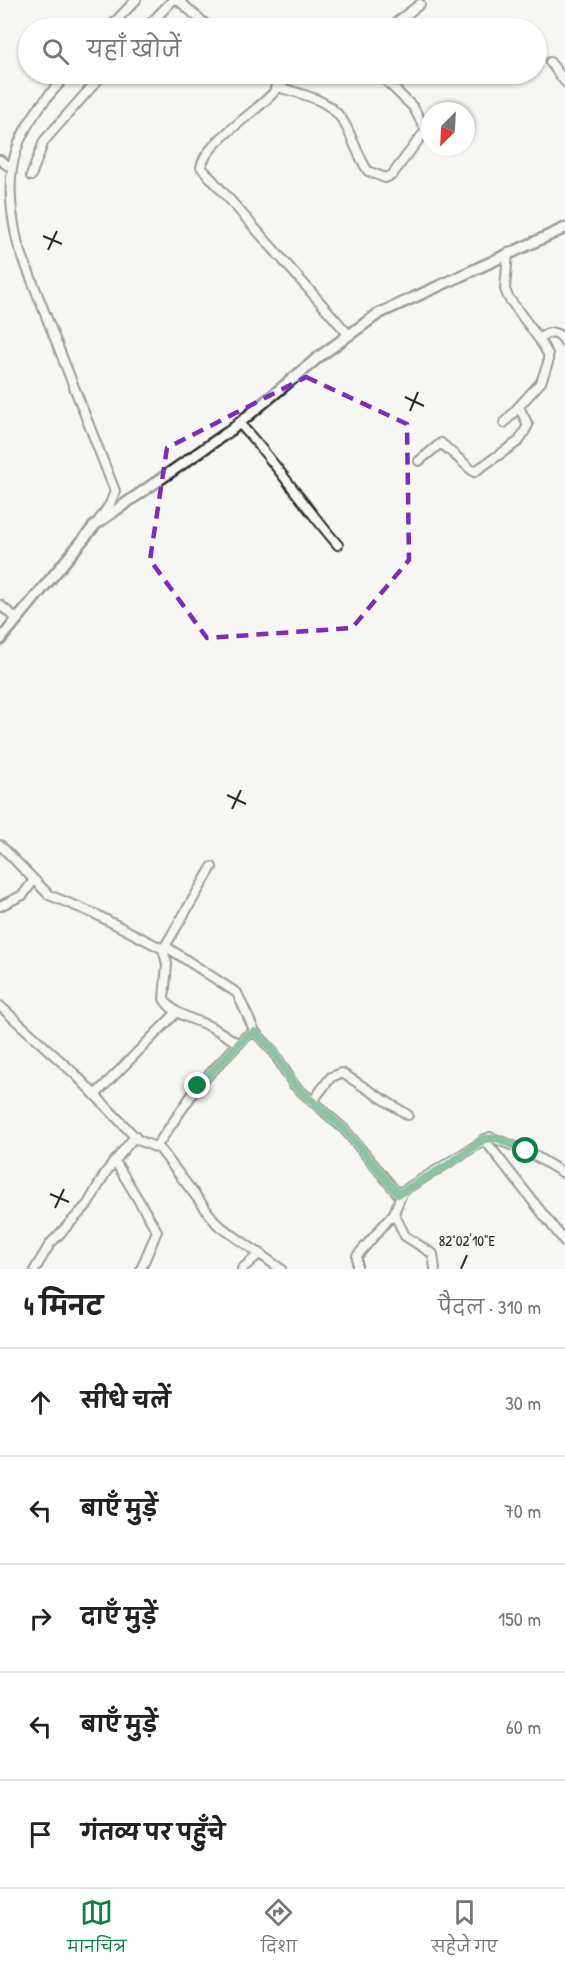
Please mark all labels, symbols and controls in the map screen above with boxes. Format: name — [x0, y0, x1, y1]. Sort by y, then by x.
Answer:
search box — [18, 18, 547, 84]
text: यहाँ खोजें — [87, 34, 181, 64]
icon: search — [39, 35, 72, 68]
north arrow — [421, 102, 475, 156]
route end — [184, 1072, 210, 1098]
route start — [512, 1137, 538, 1163]
text: 82°02'10"E — [439, 1230, 496, 1251]
text: 4 मिनट — [24, 1288, 103, 1323]
text: पैदल · 310 m — [438, 1293, 541, 1320]
text: सीधे चलें — [81, 1385, 171, 1415]
icon: ahead — [24, 1386, 57, 1419]
text: 30 m — [505, 1389, 541, 1416]
text: बाएँ मुड़ें — [81, 1493, 158, 1523]
icon: left — [24, 1494, 57, 1527]
text: 70 m — [504, 1497, 541, 1524]
text: दाएँ मुड़ें — [81, 1601, 157, 1631]
icon: right — [24, 1602, 57, 1635]
text: 150 m — [498, 1605, 541, 1632]
text: बाएँ मुड़ें — [81, 1709, 158, 1739]
icon: left — [24, 1710, 57, 1743]
text: 60 m — [506, 1713, 541, 1740]
text: गंतव्य पर पहुँचे — [81, 1817, 225, 1847]
icon: arrive — [24, 1818, 57, 1851]
tab: मानचित्र — [67, 1896, 126, 1964]
tab: दिशा — [261, 1896, 297, 1964]
tab: सहेजे गए — [432, 1896, 498, 1964]

